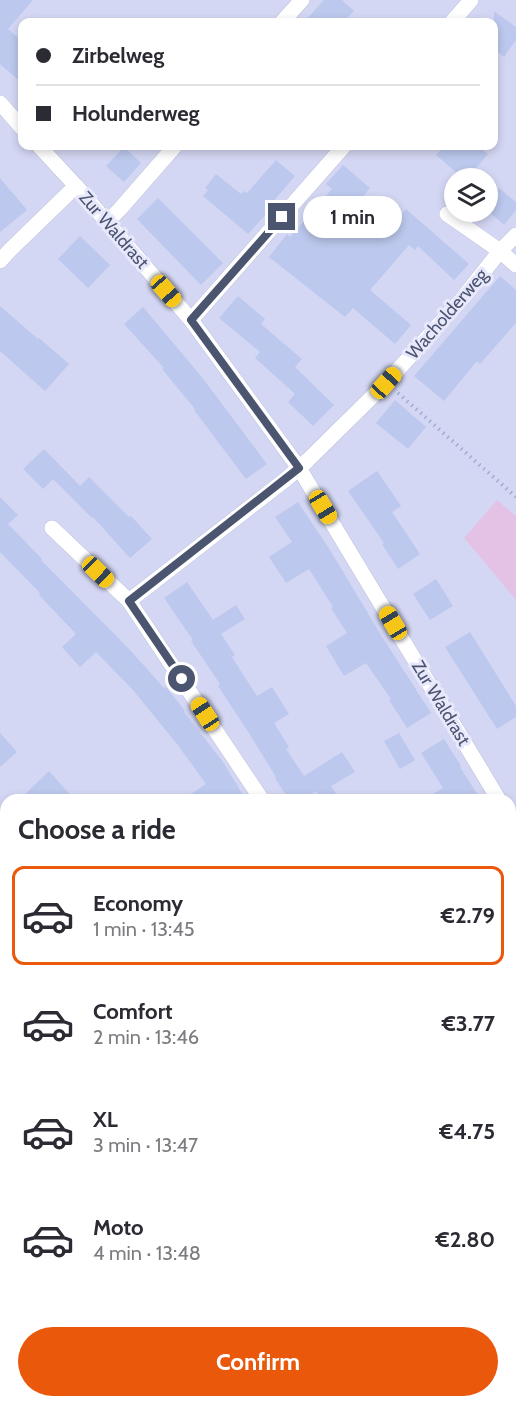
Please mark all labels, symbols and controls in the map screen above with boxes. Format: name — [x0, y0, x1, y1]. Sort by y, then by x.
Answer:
text: Zirbelweg — [72, 42, 164, 69]
text: Holunderweg — [72, 100, 200, 127]
map controls — [444, 168, 498, 222]
button: layers — [444, 168, 498, 222]
street label: Zur Waldrast — [74, 187, 154, 273]
callout: 1 min — [303, 196, 402, 238]
route end — [268, 203, 295, 230]
text: 1 min — [330, 205, 375, 229]
street label: Wacholderweg — [402, 263, 493, 364]
car — [147, 272, 185, 310]
car — [367, 364, 405, 402]
car — [306, 487, 340, 527]
car — [79, 553, 117, 591]
car — [376, 603, 410, 643]
street label: Zur Waldrast — [407, 656, 475, 750]
route start — [168, 665, 195, 692]
car — [188, 694, 222, 734]
text: Choose a ride — [18, 813, 176, 846]
icon: car — [21, 889, 75, 943]
text: Economy — [93, 890, 183, 917]
text: €2.79 — [441, 902, 495, 929]
text: 1 min · 13:45 — [93, 917, 195, 941]
icon: car — [21, 997, 75, 1051]
text: Comfort — [93, 998, 172, 1025]
text: €3.77 — [442, 1010, 495, 1037]
text: 2 min · 13:46 — [93, 1025, 199, 1049]
icon: car — [21, 1105, 75, 1159]
text: XL — [93, 1106, 118, 1133]
text: €4.75 — [439, 1118, 495, 1145]
text: 3 min · 13:47 — [93, 1133, 198, 1157]
icon: car — [21, 1213, 75, 1267]
text: Moto — [93, 1214, 144, 1241]
text: €2.80 — [436, 1226, 495, 1253]
text: 4 min · 13:48 — [93, 1241, 201, 1265]
button: Confirm — [18, 1327, 498, 1396]

